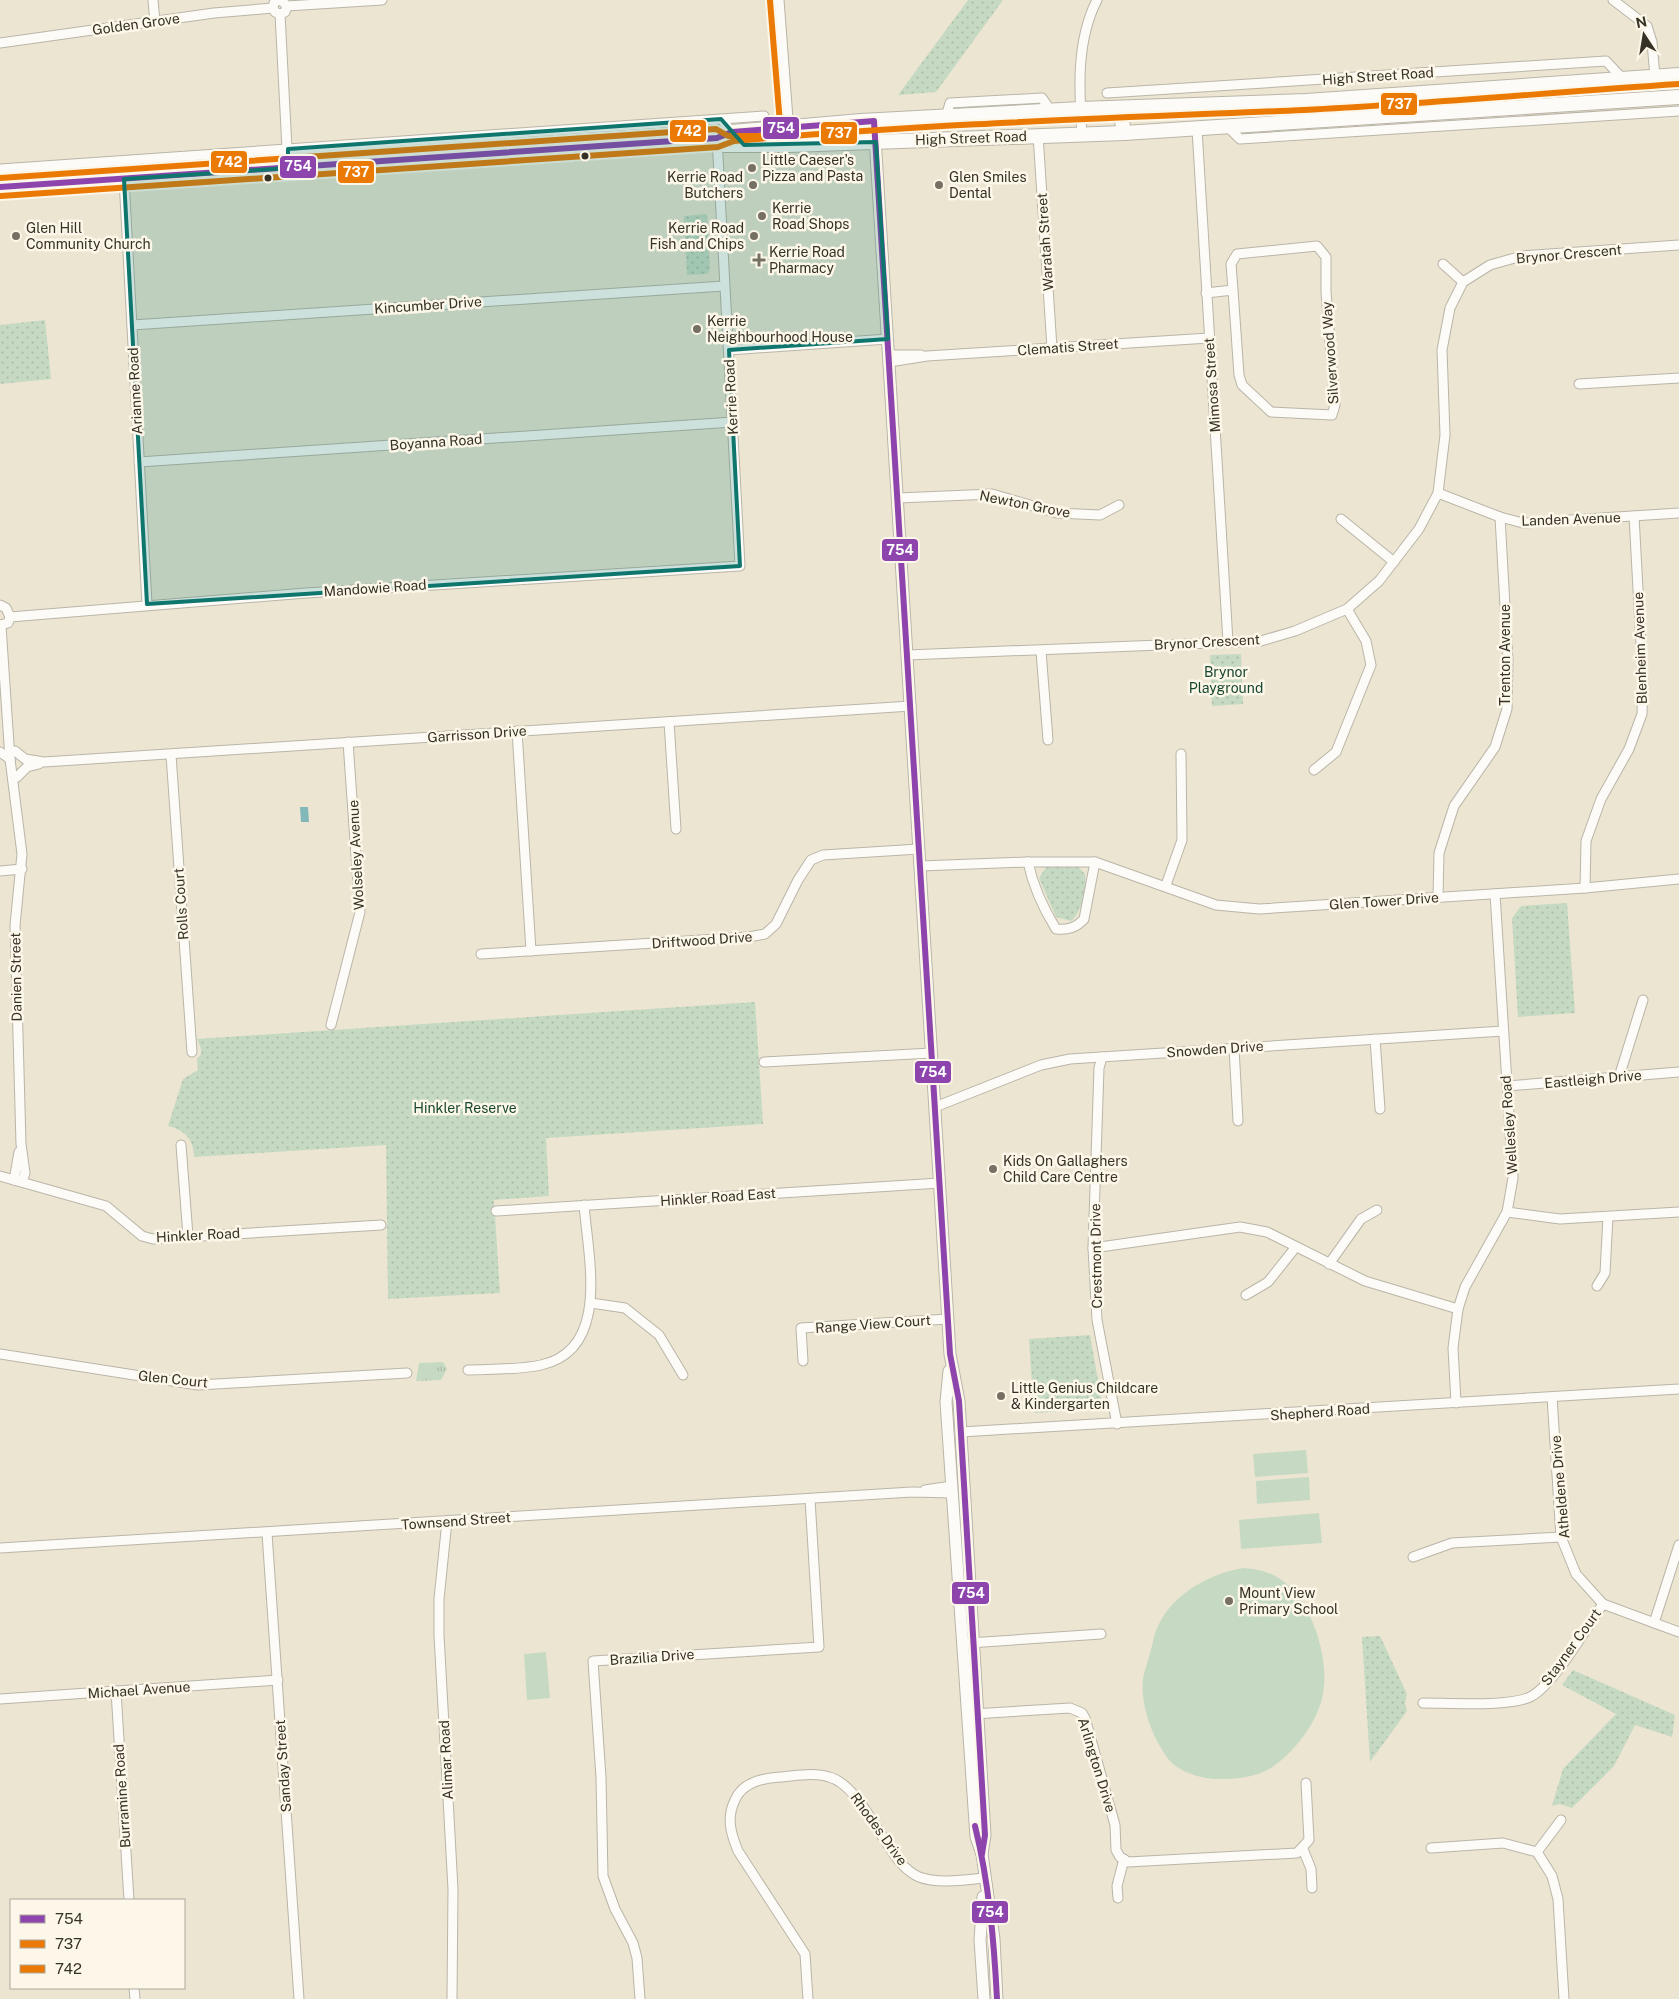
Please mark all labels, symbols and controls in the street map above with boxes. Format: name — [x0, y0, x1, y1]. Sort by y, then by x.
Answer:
street label: Golden Grove — [91, 10, 181, 38]
north arrow — [1619, 10, 1669, 60]
text: N — [1634, 13, 1648, 31]
street label: High Street Road — [1322, 64, 1434, 88]
line badge: 737 — [1380, 92, 1418, 116]
text: 737 — [1386, 96, 1412, 112]
line badge: 754 — [762, 116, 800, 140]
line badge: 742 — [669, 119, 707, 143]
text: 754 — [767, 120, 795, 136]
line badge: 737 — [820, 121, 858, 145]
text: 742 — [675, 123, 701, 139]
text: 737 — [826, 125, 852, 141]
street label: High Street Road — [915, 128, 1027, 148]
line badge: 742 — [210, 150, 248, 174]
unlabelled marker — [580, 151, 590, 161]
place label: Little Caeser's Pizza and Pasta — [762, 152, 863, 184]
text: 742 — [216, 154, 242, 170]
line badge: 754 — [279, 155, 317, 179]
text: 754 — [284, 158, 312, 174]
line badge: 737 — [337, 160, 375, 184]
marker: Little Caeser's Pizza and Pasta — [746, 162, 758, 174]
text: 737 — [343, 164, 369, 180]
place label: Kerrie Road Butchers — [667, 169, 743, 201]
place label: Glen Smiles Dental — [949, 169, 1026, 201]
unlabelled marker — [263, 173, 273, 183]
marker: Kerrie Road Butchers — [747, 179, 759, 191]
marker: Glen Smiles Dental — [933, 179, 945, 191]
street label: Waratah Street — [1034, 192, 1056, 292]
place label: Kerrie Road Shops — [772, 200, 849, 232]
marker: Kerrie Road Shops — [756, 210, 768, 222]
place label: Glen Hill Community Church — [26, 220, 151, 252]
place label: Kerrie Road Fish and Chips — [649, 220, 744, 252]
marker: Glen Hill Community Church — [10, 230, 22, 242]
marker: Kerrie Road Fish and Chips — [748, 230, 760, 242]
street label: Brynor Crescent — [1515, 241, 1623, 267]
place label: Kerrie Road Pharmacy — [769, 244, 845, 276]
marker: Kerrie Road Pharmacy — [753, 254, 765, 266]
street label: Kincumber Drive — [374, 293, 482, 317]
street label: Silverwood Way — [1318, 300, 1342, 405]
place label: Kerrie Neighbourhood House — [707, 313, 853, 345]
marker: Kerrie Neighbourhood House — [691, 323, 703, 335]
street label: Clematis Street — [1017, 335, 1119, 359]
street label: Mimosa Street — [1201, 337, 1223, 433]
street label: Arianne Road — [125, 347, 145, 435]
street label: Kerrie Road — [721, 359, 741, 435]
street label: Boyanna Road — [389, 431, 483, 453]
street label: Newton Grove — [978, 487, 1072, 521]
street label: Landen Avenue — [1521, 509, 1621, 529]
line badge: 754 — [881, 538, 919, 562]
text: 754 — [886, 542, 914, 558]
street label: Mandowie Road — [323, 576, 427, 600]
street label: Blenheim Avenue — [1630, 591, 1650, 704]
street label: Trenton Avenue — [1497, 604, 1513, 706]
street label: Brynor Crescent — [1154, 631, 1260, 653]
park label: Brynor Playground — [1189, 664, 1263, 696]
street label: Garrisson Drive — [427, 723, 527, 745]
street label: Wolseley Avenue — [345, 799, 367, 911]
street label: Rolls Court — [171, 867, 191, 941]
street label: Glen Tower Drive — [1329, 889, 1439, 913]
street label: Driftwood Drive — [651, 928, 753, 952]
street label: Danien Street — [7, 932, 25, 1022]
street label: Snowden Drive — [1166, 1038, 1264, 1060]
line badge: 754 — [914, 1060, 952, 1084]
text: 754 — [919, 1064, 947, 1080]
street label: Eastleigh Drive — [1544, 1067, 1642, 1091]
street label: Wellesley Road — [1498, 1075, 1520, 1175]
park label: Hinkler Reserve — [413, 1100, 517, 1116]
place label: Kids On Gallaghers Child Care Centre — [1003, 1153, 1128, 1185]
marker: Kids On Gallaghers Child Care Centre — [987, 1163, 999, 1175]
street label: Hinkler Road East — [660, 1185, 776, 1209]
street label: Crestmont Drive — [1087, 1203, 1105, 1309]
street label: Hinkler Road — [156, 1225, 240, 1245]
street label: Range View Court — [815, 1312, 931, 1336]
street label: Glen Court — [137, 1367, 209, 1391]
place label: Little Genius Childcare & Kindergarten — [1011, 1380, 1158, 1412]
marker: Little Genius Childcare & Kindergarten — [995, 1390, 1007, 1402]
street label: Shepherd Road — [1270, 1401, 1370, 1423]
street label: Atheldene Drive — [1548, 1435, 1572, 1539]
street label: Townsend Street — [401, 1509, 511, 1533]
line badge: 754 — [951, 1581, 990, 1605]
text: 754 — [957, 1585, 985, 1601]
place label: Mount View Primary School — [1239, 1585, 1338, 1617]
marker: Mount View Primary School — [1223, 1595, 1235, 1607]
street label: Stayner Court — [1538, 1606, 1604, 1688]
street label: Brazilia Drive — [609, 1646, 695, 1668]
street label: Michael Avenue — [87, 1678, 191, 1702]
street label: Arlington Drive — [1075, 1716, 1119, 1814]
street label: Sanday Street — [272, 1719, 294, 1813]
street label: Alimar Road — [436, 1720, 456, 1800]
street label: Burramine Road — [110, 1743, 134, 1849]
street label: Rhodes Drive — [847, 1790, 911, 1868]
legend — [10, 1899, 185, 1989]
line badge: 754 — [971, 1900, 1009, 1924]
text: 754 — [976, 1904, 1004, 1920]
text: 754 — [55, 1910, 83, 1927]
text: 737 — [55, 1935, 82, 1952]
text: 742 — [55, 1960, 82, 1977]

